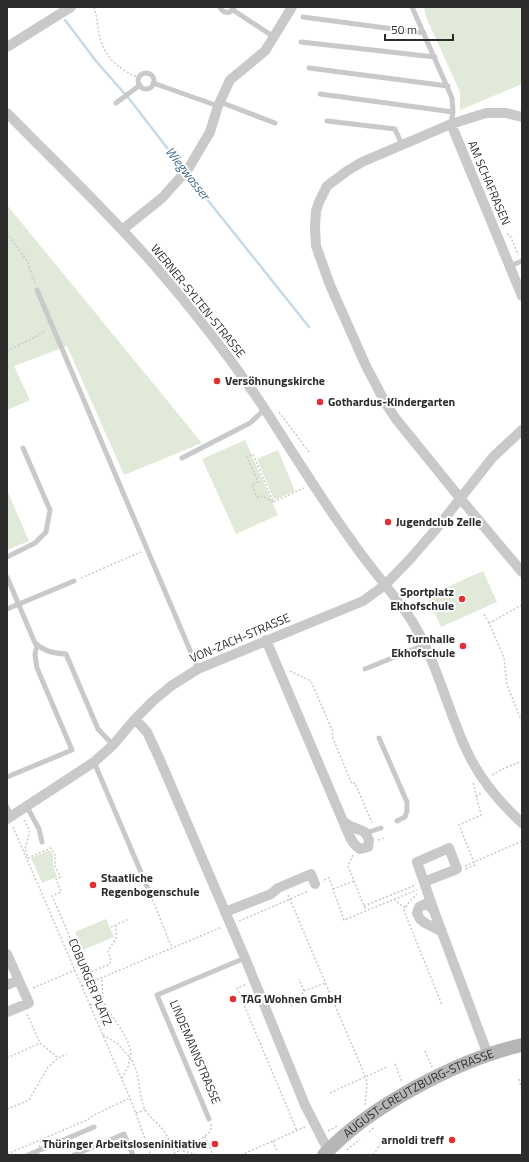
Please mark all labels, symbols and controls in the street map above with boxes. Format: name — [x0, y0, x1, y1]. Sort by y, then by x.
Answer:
scale bar — [385, 16, 453, 42]
text: 50 m — [391, 20, 417, 39]
street label: AM SCHAFRASEN — [463, 138, 516, 228]
water label: Wiegwasser — [161, 142, 216, 205]
street label: WERNER-SYLTEN-STRASSE — [146, 240, 251, 362]
place label: Versöhnungskirche — [225, 371, 325, 390]
marker: Versöhnungskirche — [212, 376, 222, 386]
place label: Gothardus-Kindergarten — [328, 392, 455, 411]
marker: Gothardus-Kindergarten — [315, 397, 325, 407]
place label: Jugendclub Zelle — [396, 512, 481, 531]
marker: Jugendclub Zelle — [383, 517, 393, 527]
place label: Sportplatz Ekhofschule — [390, 582, 454, 615]
marker: Sportplatz Ekhofschule — [457, 594, 467, 604]
street label: VON-ZACH-STRASSE — [187, 608, 293, 667]
place label: Turnhalle Ekhofschule — [391, 629, 455, 662]
marker: Turnhalle Ekhofschule — [458, 641, 468, 651]
place label: Staatliche Regenbogenschule — [101, 868, 199, 901]
marker: Staatliche Regenbogenschule — [88, 880, 98, 890]
street label: COBURGER PLATZ — [64, 935, 117, 1028]
place label: TAG Wohnen GmbH — [241, 989, 342, 1008]
marker: TAG Wohnen GmbH — [228, 994, 238, 1004]
street label: LINDEMANNSTRASSE — [165, 997, 226, 1107]
street label: AUGUST-CREUTZBURG-STRASSE — [338, 1043, 496, 1142]
place label: arnoldi treff — [381, 1130, 445, 1149]
place label: Thüringer Arbeitsloseninitiative — [42, 1134, 207, 1153]
marker: arnoldi treff — [447, 1135, 457, 1145]
marker: Thüringer Arbeitsloseninitiative — [210, 1139, 220, 1149]

